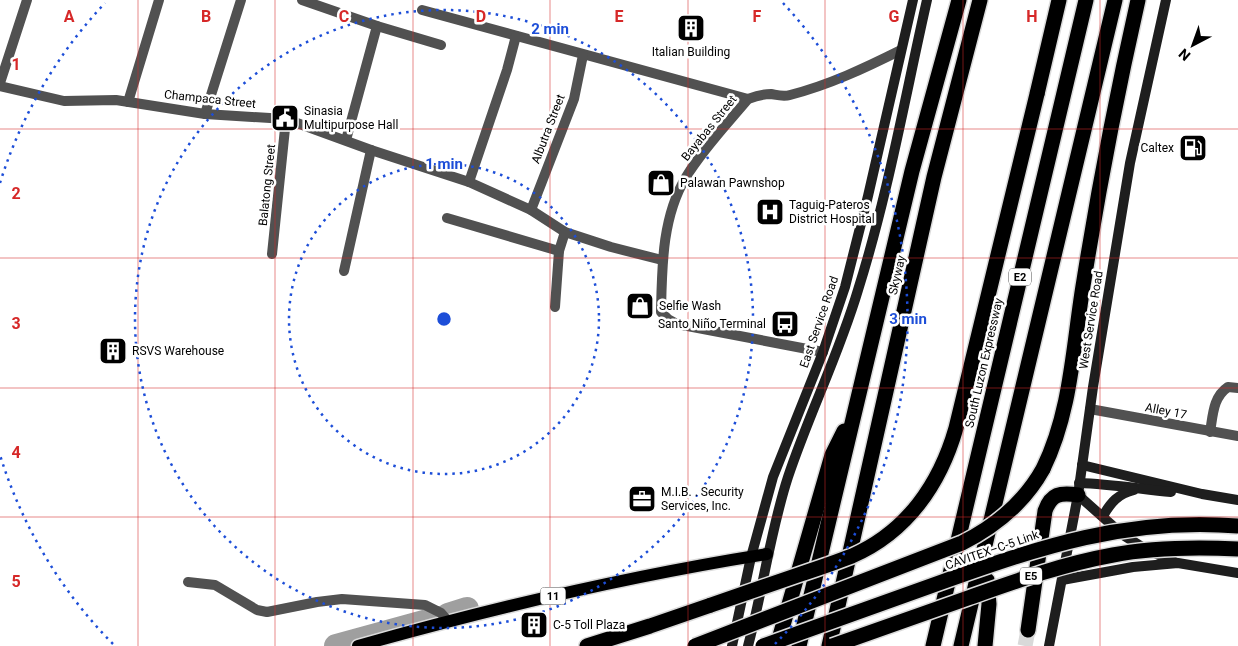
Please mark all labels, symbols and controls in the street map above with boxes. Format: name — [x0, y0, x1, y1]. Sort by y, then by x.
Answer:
text: A — [64, 7, 75, 26]
text: B — [201, 7, 211, 26]
text: C — [339, 7, 349, 26]
text: D — [476, 7, 486, 26]
text: E — [615, 7, 624, 26]
text: F — [753, 7, 762, 26]
text: G — [889, 7, 900, 26]
text: H — [1026, 7, 1038, 26]
building icon: Italian Building — [676, 13, 706, 43]
text: 2 min — [531, 20, 569, 38]
north arrow — [1168, 20, 1218, 70]
place label: Italian Building — [652, 45, 730, 59]
text: N — [1175, 46, 1193, 64]
text: 1 — [11, 55, 21, 74]
street label: Champaca Street — [163, 87, 257, 111]
street label: Albutra Street — [528, 92, 568, 166]
street label: Bayabas Street — [678, 92, 740, 164]
public building icon: Sinasia Multipurpose Hall — [270, 103, 300, 133]
place label: Sinasia Multipurpose Hall — [304, 104, 398, 132]
fuel station icon: Caltex — [1178, 133, 1208, 163]
place label: Caltex — [1141, 141, 1174, 155]
street label: Balatong Street — [256, 143, 278, 227]
text: 1 min — [425, 155, 463, 173]
shop icon: Palawan Pawnshop — [646, 168, 676, 198]
place label: Palawan Pawnshop — [680, 176, 785, 190]
text: 2 — [11, 184, 21, 203]
hospital icon: Taguig-Pateros District Hospital — [755, 197, 785, 227]
place label: Taguig-Pateros District Hospital — [789, 198, 875, 226]
street label: Skyway — [886, 254, 908, 296]
road number: E2 — [1009, 268, 1031, 286]
street label: West Service Road — [1076, 270, 1106, 370]
street label: East Service Road — [797, 274, 841, 370]
shop icon: Selfie Wash — [625, 291, 655, 321]
street label: South Luzon Expressway — [962, 297, 1006, 429]
place label: Selfie Wash — [659, 299, 721, 313]
bus stop icon: Santo Niño Terminal — [770, 309, 800, 339]
centre of rings — [435, 310, 453, 328]
text: 3 min — [889, 310, 927, 328]
text: 3 — [11, 314, 21, 333]
place label: Santo Niño Terminal — [658, 317, 766, 331]
building icon: RSVS Warehouse — [98, 336, 128, 366]
place label: RSVS Warehouse — [132, 344, 224, 358]
street label: Alley 17 — [1144, 400, 1188, 422]
text: 4 — [11, 443, 21, 462]
office icon: M.I.B. . Security Services, Inc. — [627, 484, 657, 514]
place label: M.I.B. . Security Services, Inc. — [661, 485, 744, 513]
street label: CAVITEX–C-5 Link — [943, 527, 1041, 573]
road number: E5 — [1020, 568, 1042, 584]
text: 5 — [11, 572, 21, 591]
road number: 11 — [540, 588, 566, 604]
building icon: C-5 Toll Plaza — [519, 610, 549, 640]
place label: C-5 Toll Plaza — [553, 618, 625, 632]

